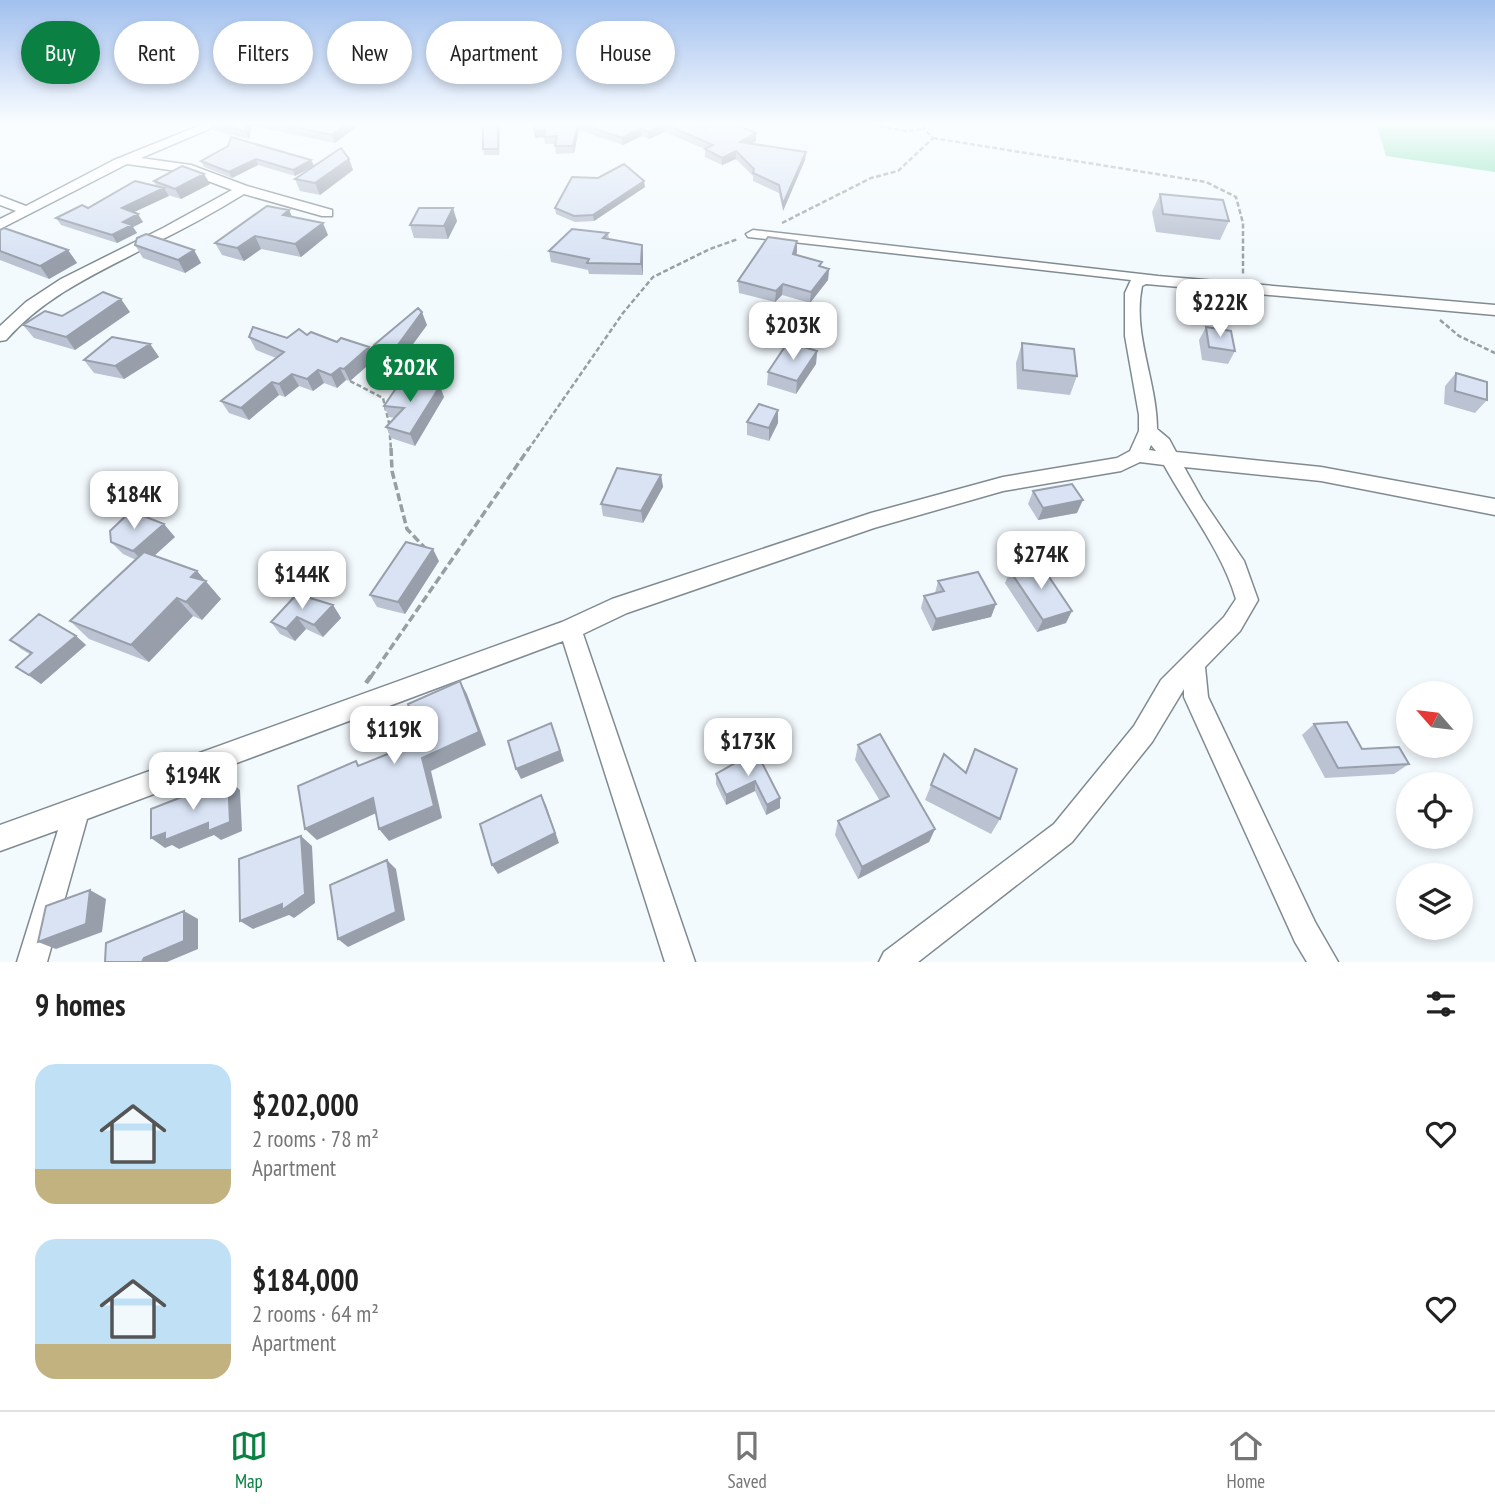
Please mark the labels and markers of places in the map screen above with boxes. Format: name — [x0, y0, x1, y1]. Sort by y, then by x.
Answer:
pin: $222K — [1171, 280, 1269, 339]
pin: $203K — [744, 302, 842, 362]
pin: $202K — [361, 344, 459, 404]
pin: $184K — [85, 472, 183, 531]
pin: $274K — [992, 532, 1090, 591]
pin: $144K — [253, 552, 351, 611]
pin: $119K — [345, 706, 443, 766]
pin: $173K — [699, 718, 797, 778]
pin: $194K — [144, 752, 242, 812]

